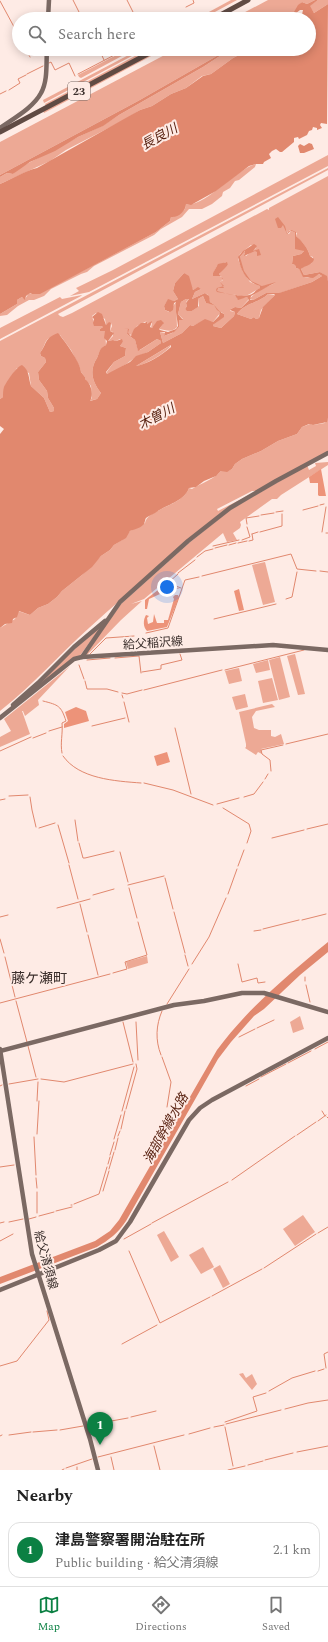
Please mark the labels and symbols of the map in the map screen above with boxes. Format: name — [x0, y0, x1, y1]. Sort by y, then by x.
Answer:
road number: 23 — [68, 82, 90, 100]
water label: 長良川 — [138, 118, 183, 155]
water label: 木曽川 — [135, 398, 180, 435]
your location — [157, 577, 177, 597]
street label: 給父稲沢線 — [122, 632, 184, 655]
district label: 藤ケ瀬町 — [11, 968, 67, 989]
water label: 海部幹線水路 — [138, 1089, 194, 1167]
street label: 給父清須線 — [29, 1229, 62, 1292]
pin: 1 — [87, 1412, 113, 1445]

